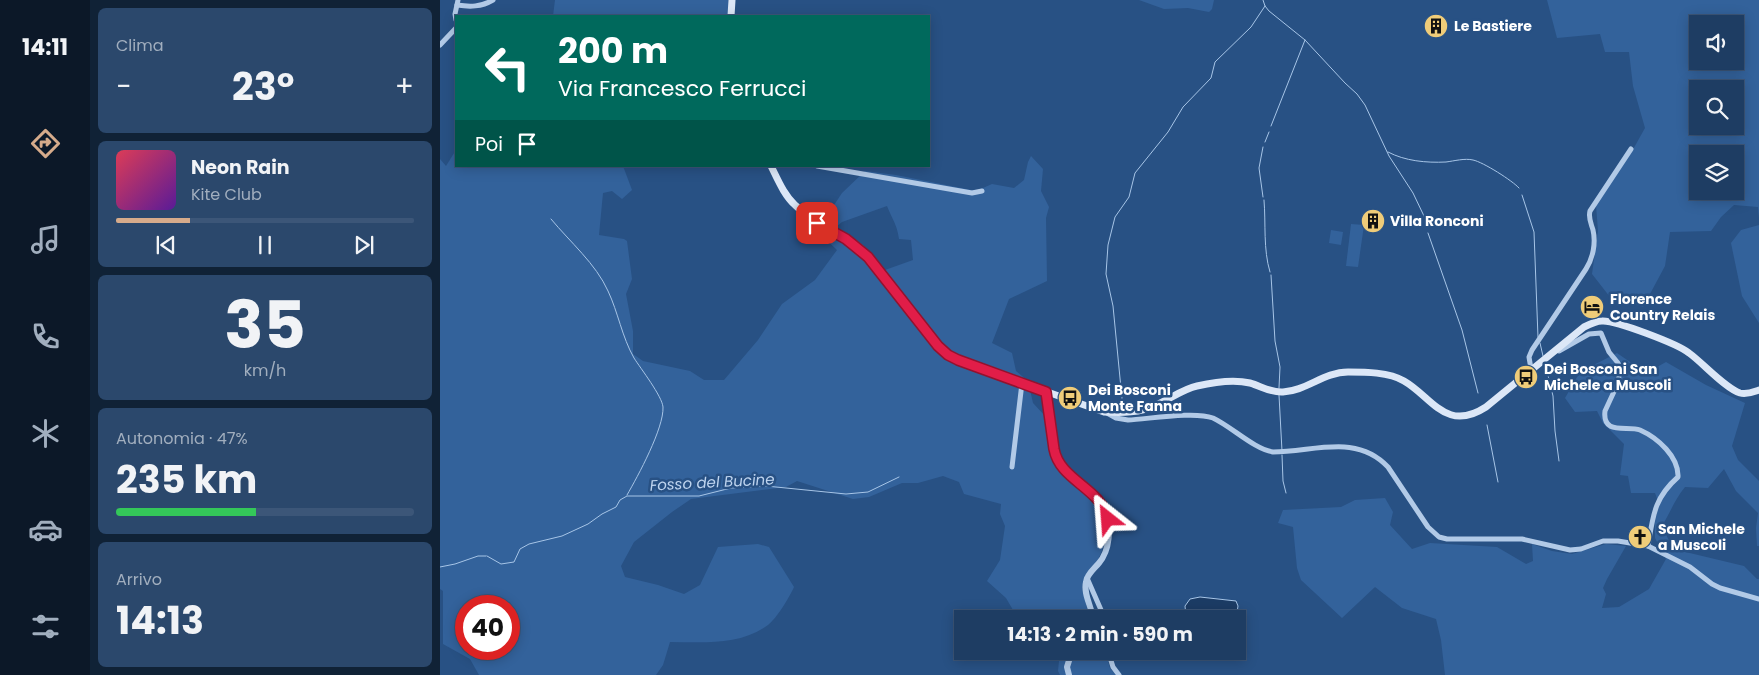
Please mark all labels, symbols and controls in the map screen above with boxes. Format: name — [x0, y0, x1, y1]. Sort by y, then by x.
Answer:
building icon: Le Bastiere — [1423, 13, 1449, 39]
map controls — [1689, 15, 1744, 200]
button: sound — [1689, 15, 1744, 70]
place label: Le Bastiere — [1454, 16, 1532, 36]
text: 200 m — [558, 26, 668, 75]
text: 14:11 — [22, 32, 68, 63]
text: Clima — [116, 34, 164, 57]
icon: left — [475, 35, 540, 100]
text: 23° — [232, 60, 294, 113]
text: − — [116, 67, 131, 106]
text: + — [395, 67, 414, 106]
text: Via Francesco Ferrucci — [558, 73, 806, 104]
button: search — [1689, 80, 1744, 135]
icon: directions — [28, 126, 63, 161]
icon: arrive — [513, 130, 541, 158]
text: Poi — [475, 131, 503, 158]
button: layers — [1689, 145, 1744, 200]
text: Neon Rain — [191, 154, 290, 181]
text: Kite Club — [191, 183, 262, 206]
pin — [796, 202, 838, 244]
building icon: Villa Ronconi — [1360, 208, 1386, 234]
icon: arrive — [803, 209, 831, 237]
place label: Villa Ronconi — [1390, 211, 1484, 231]
icon: music — [28, 222, 63, 257]
icon: previous — [152, 231, 180, 259]
icon: pause — [251, 231, 279, 259]
icon: next — [350, 231, 378, 259]
text: 35 — [224, 280, 306, 371]
place label: Florence Country Relais — [1610, 289, 1715, 325]
hotel icon: Florence Country Relais — [1579, 294, 1605, 320]
icon: phone — [28, 319, 63, 354]
text: km/h — [244, 359, 286, 382]
place label: Dei Bosconi San Michele a Muscoli — [1544, 359, 1671, 395]
bus stop icon: Dei Bosconi San Michele a Muscoli — [1513, 364, 1539, 390]
place label: Dei Bosconi Monte Fanna — [1088, 380, 1182, 416]
bus stop icon: Dei Bosconi Monte Fanna — [1057, 385, 1083, 411]
icon: climate — [28, 416, 63, 451]
text: Autonomia · 47% — [116, 427, 248, 450]
text: 235 km — [116, 453, 257, 506]
water label: Fosso del Bucine — [649, 468, 775, 496]
position arrow — [1081, 492, 1133, 544]
icon: car — [28, 512, 63, 547]
place label: San Michele a Muscoli — [1658, 519, 1745, 555]
church icon: San Michele a Muscoli — [1627, 524, 1653, 550]
text: Arrivo — [116, 568, 162, 591]
text: 14:13 — [116, 594, 204, 647]
speed limit sign: 40 — [455, 595, 520, 660]
icon: filters — [28, 609, 63, 644]
text: 14:13 · 2 min · 590 m — [1007, 621, 1193, 648]

